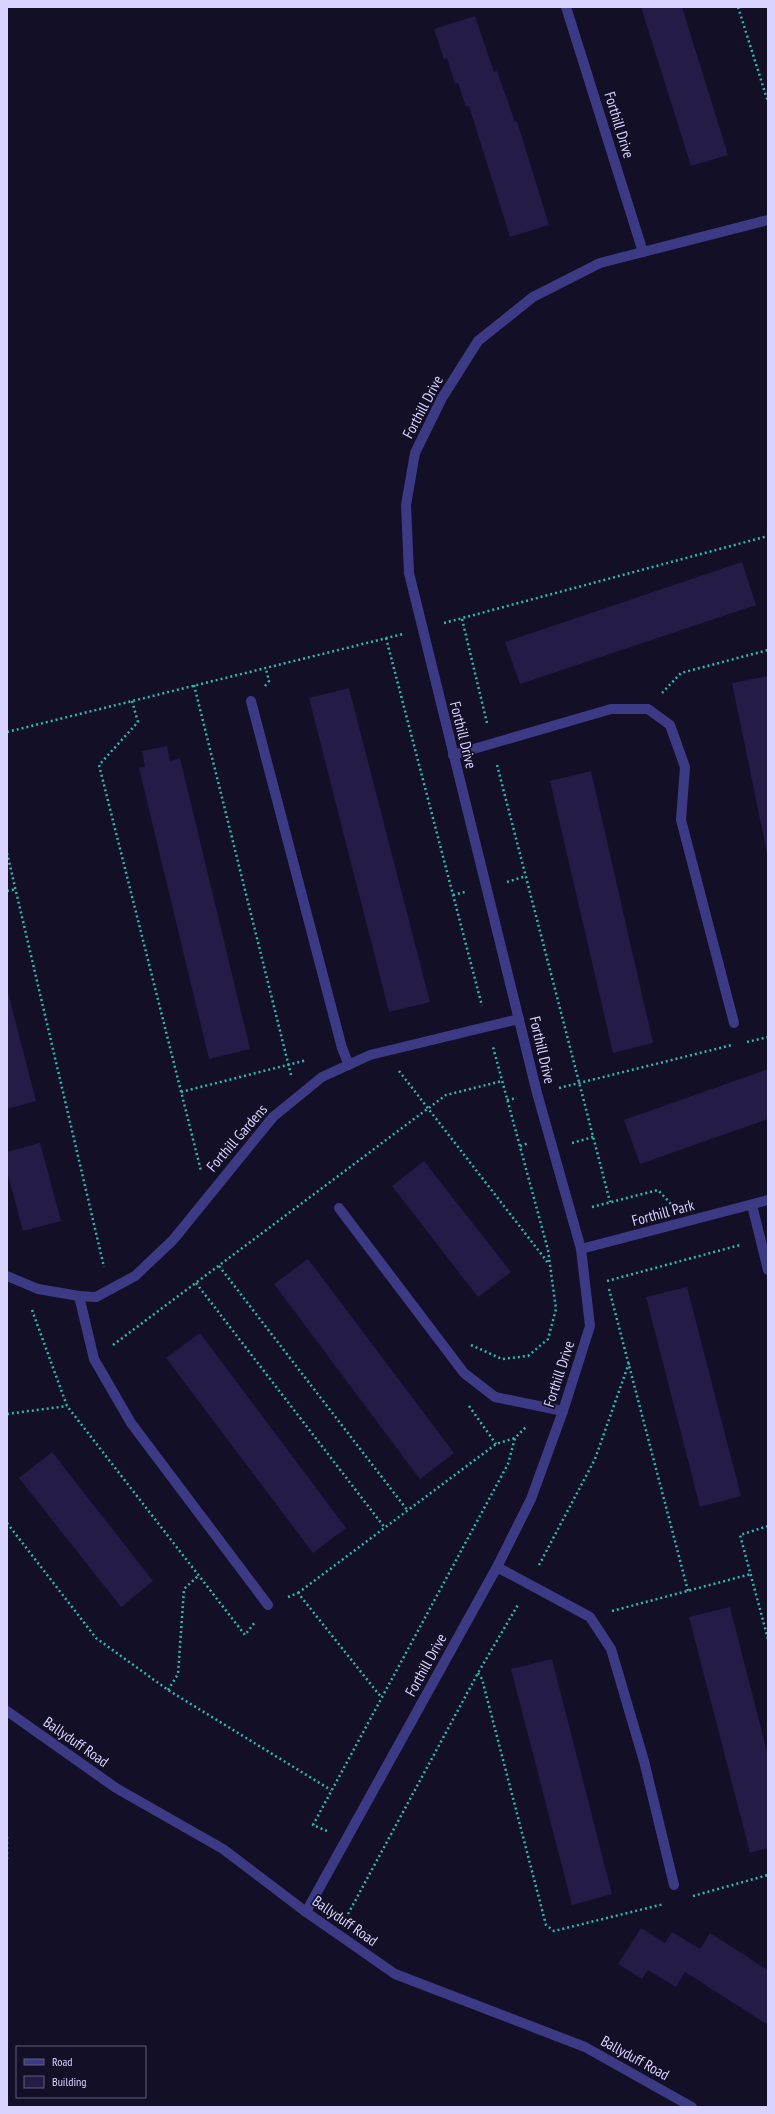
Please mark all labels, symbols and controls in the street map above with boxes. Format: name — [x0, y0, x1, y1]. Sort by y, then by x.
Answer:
street label: Forthill Drive — [600, 89, 639, 160]
street label: Forthill Drive — [398, 372, 447, 441]
street label: Forthill Drive — [446, 699, 481, 770]
street label: Forthill Drive — [526, 1014, 559, 1085]
street label: Forthill Gardens — [202, 1100, 271, 1175]
street label: Forthill Park — [630, 1195, 696, 1230]
street label: Forthill Drive — [539, 1338, 578, 1409]
street label: Forthill Drive — [401, 1630, 450, 1699]
street label: Ballyduff Road — [40, 1712, 113, 1771]
street label: Ballyduff Road — [309, 1891, 382, 1950]
street label: Ballyduff Road — [598, 2031, 673, 2084]
legend — [16, 2046, 146, 2098]
text: Road — [52, 2054, 72, 2069]
text: Building — [52, 2074, 87, 2089]

